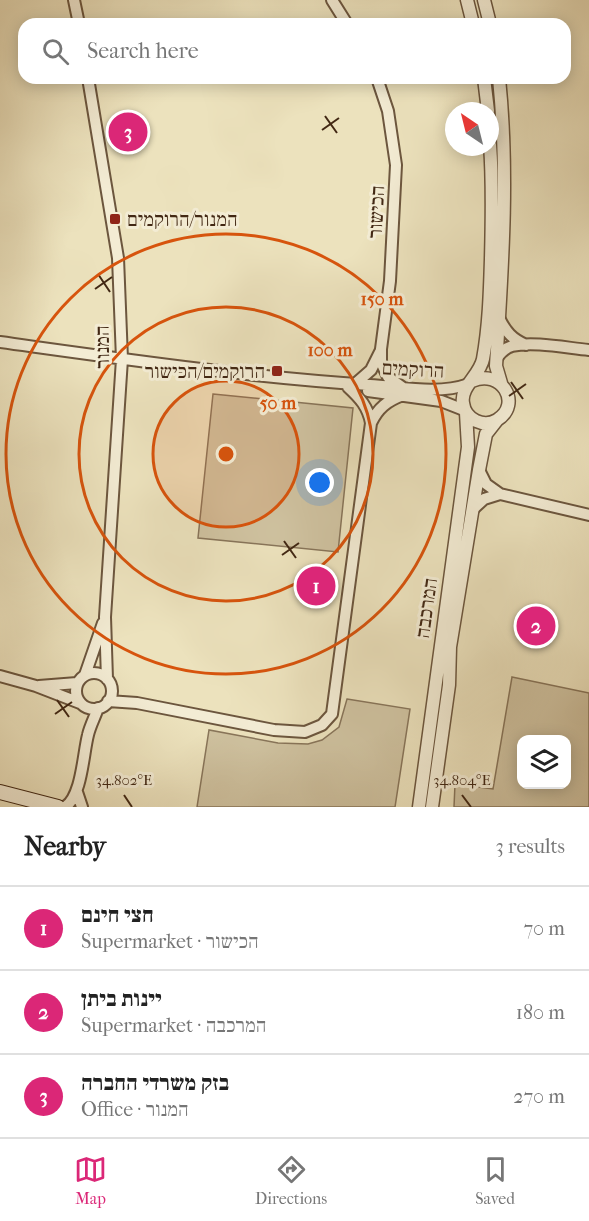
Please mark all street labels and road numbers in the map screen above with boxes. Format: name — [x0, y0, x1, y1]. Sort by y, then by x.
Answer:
street label: הכישור — [364, 185, 389, 239]
street label: המנור — [91, 325, 114, 369]
street label: הרוקמים — [381, 356, 445, 383]
street label: המרכבה — [411, 576, 442, 640]

